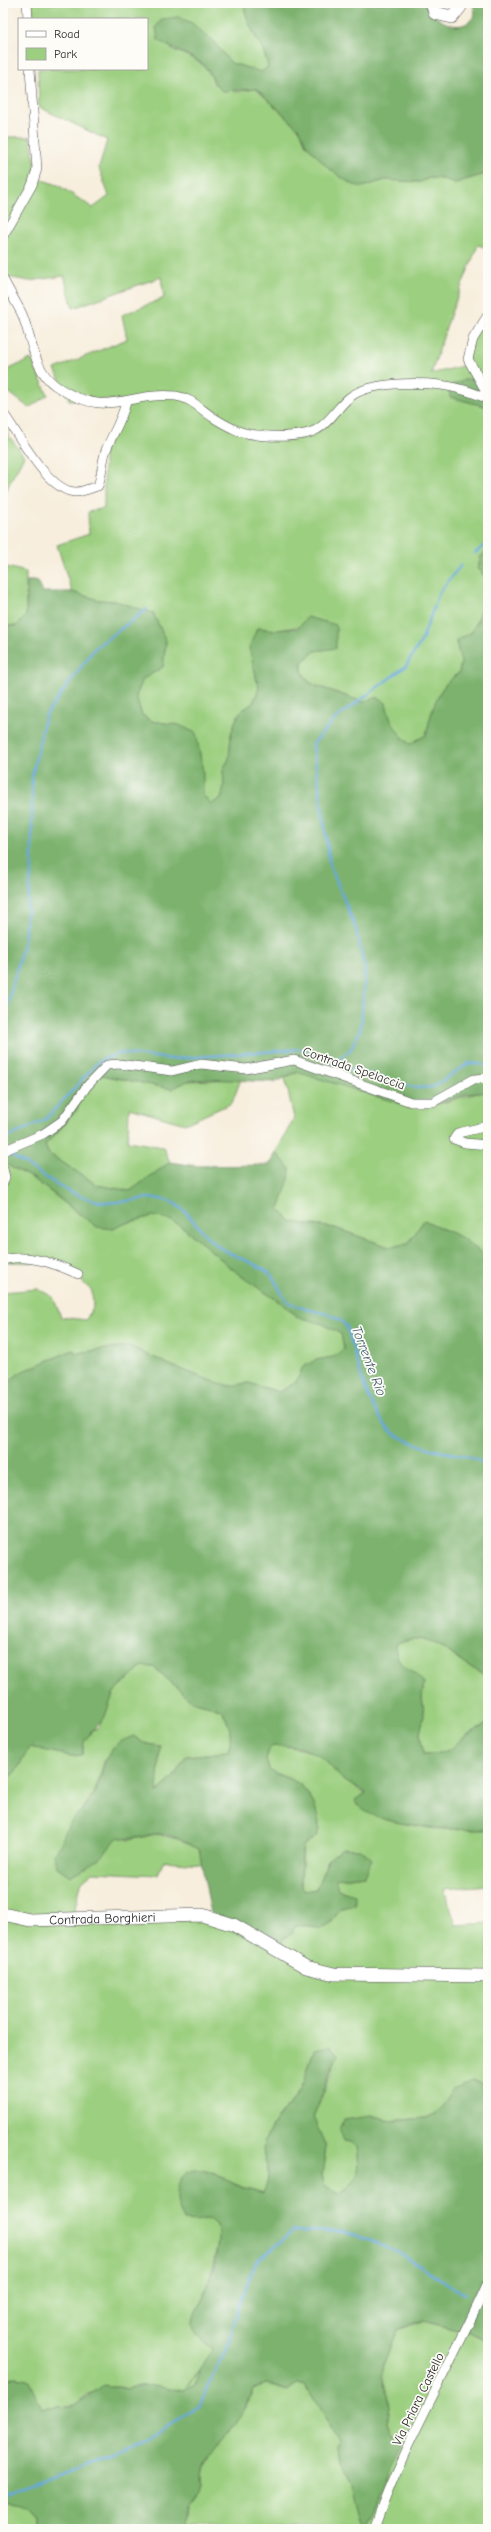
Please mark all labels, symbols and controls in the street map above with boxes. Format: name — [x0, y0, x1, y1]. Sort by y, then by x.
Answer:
legend — [18, 18, 148, 70]
text: Road — [54, 27, 80, 41]
text: Park — [54, 47, 77, 61]
street label: Contrada Spelaccia — [301, 1043, 407, 1093]
water label: Torrente Rio — [348, 1324, 390, 1398]
street label: Contrada Borghieri — [49, 1909, 156, 1927]
street label: Via Priara Castello — [389, 2350, 447, 2448]

